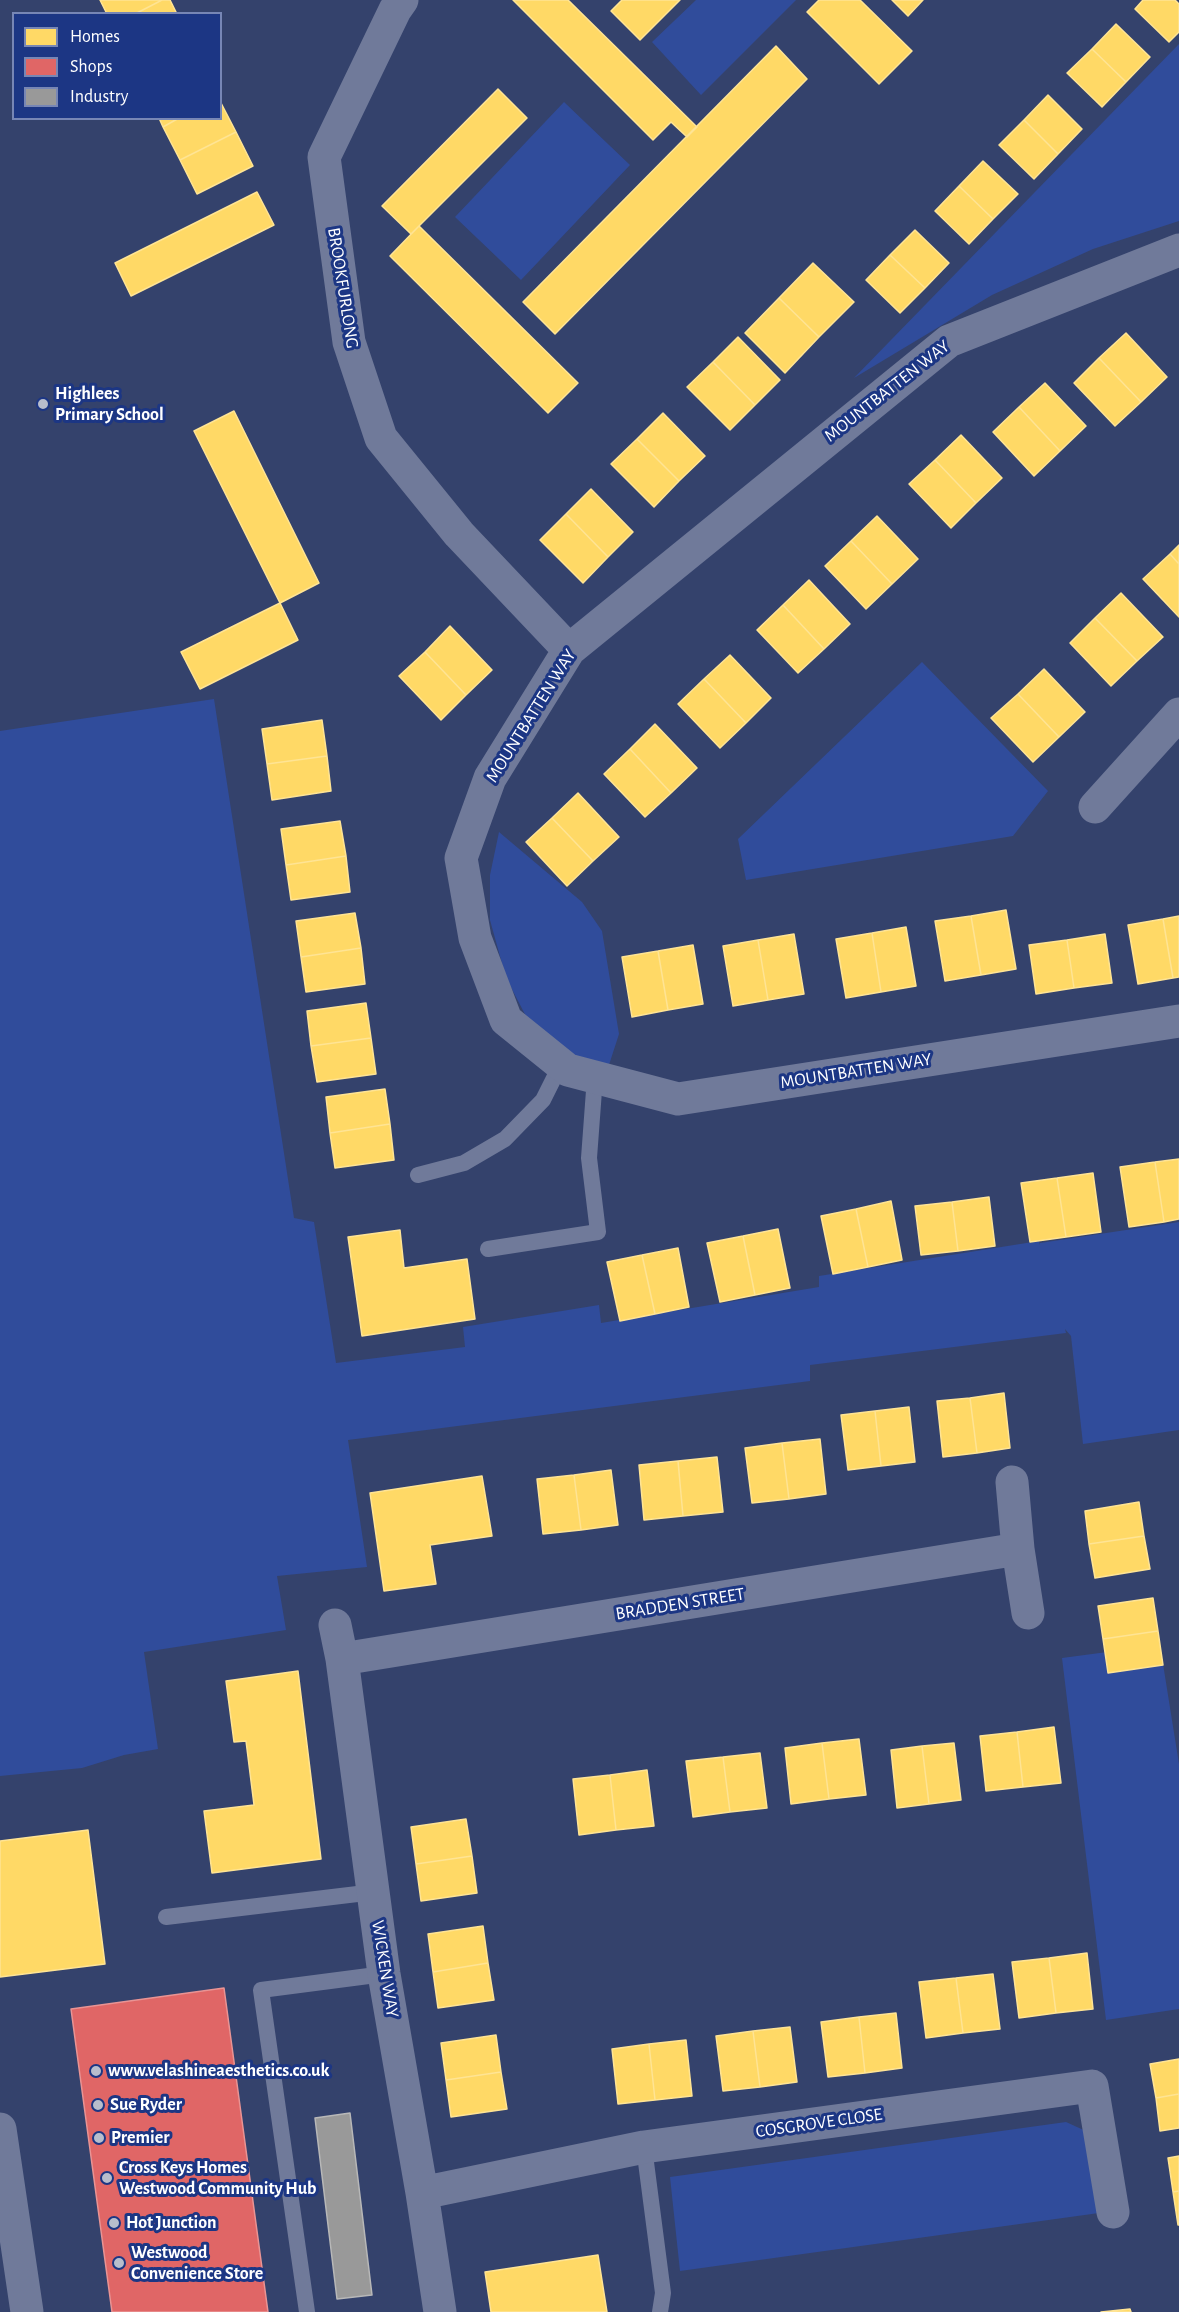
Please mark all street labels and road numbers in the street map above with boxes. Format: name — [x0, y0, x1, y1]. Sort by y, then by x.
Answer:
street label: BROOKFURLONG — [323, 226, 363, 350]
street label: MOUNTBATTEN WAY — [820, 335, 954, 447]
street label: MOUNTBATTEN WAY — [481, 645, 581, 787]
street label: MOUNTBATTEN WAY — [779, 1048, 933, 1094]
street label: BRADDEN STREET — [614, 1583, 746, 1625]
street label: WICKEN WAY — [367, 1919, 403, 2019]
street label: COSGROVE CLOSE — [754, 2103, 884, 2143]

